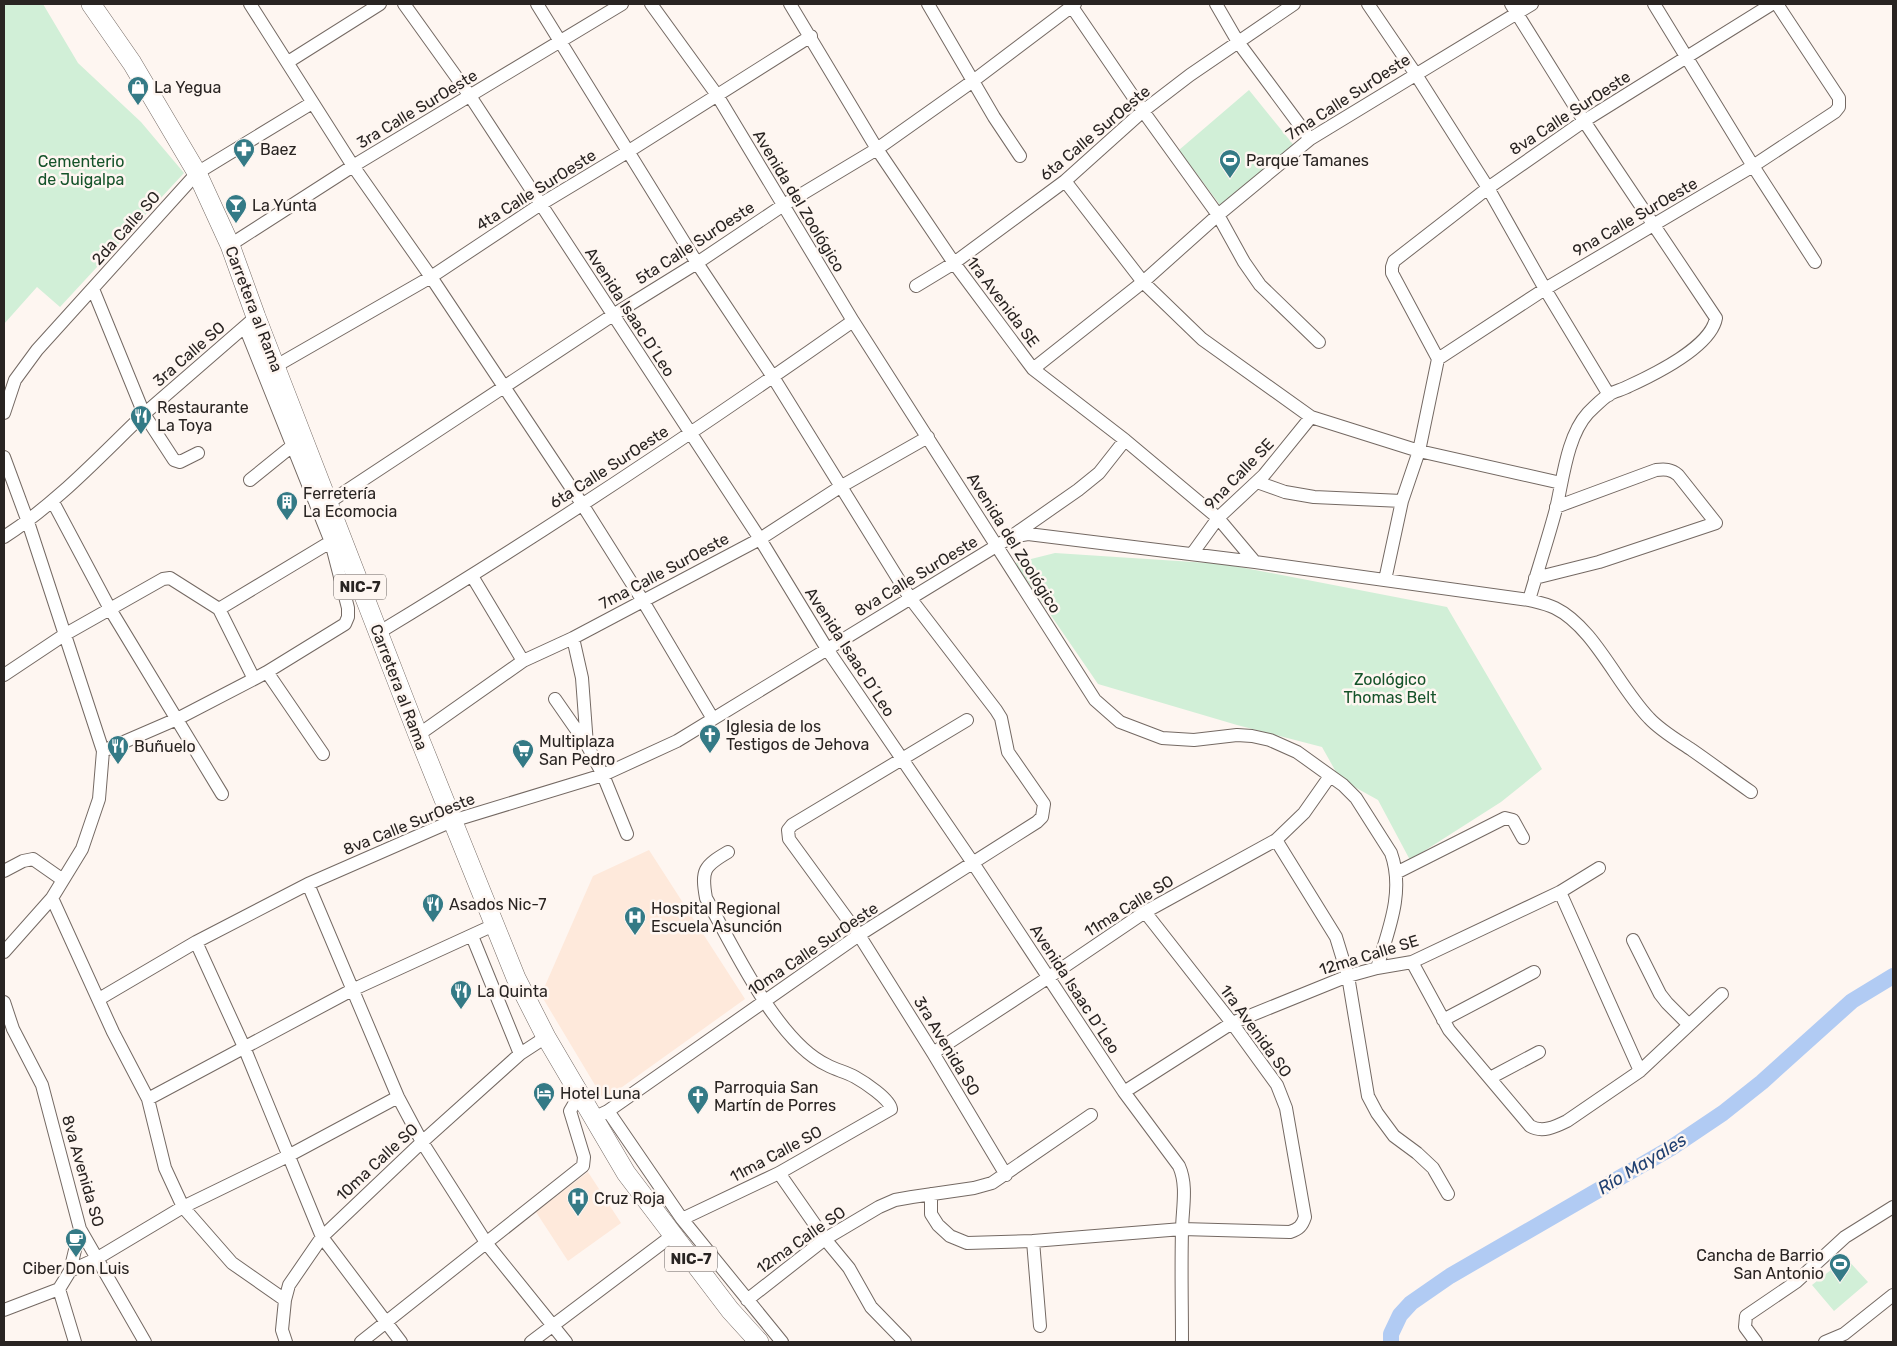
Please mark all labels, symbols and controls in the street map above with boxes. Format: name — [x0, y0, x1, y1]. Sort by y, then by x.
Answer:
street label: 7ma Calle SurOeste — [1282, 50, 1414, 144]
street label: 3ra Calle SurOeste — [353, 65, 481, 152]
street label: 8va Calle SurOeste — [1506, 67, 1634, 159]
shop icon: La Yegua — [126, 75, 150, 106]
place label: La Yegua — [154, 78, 221, 97]
street label: 6ta Calle SurOeste — [1036, 81, 1154, 185]
street label: Avenida del Zoológico — [749, 127, 849, 275]
pharmacy icon: Baez — [232, 137, 256, 168]
place label: Baez — [260, 140, 297, 159]
street label: 4ta Calle SurOeste — [472, 145, 600, 235]
sports icon: Parque Tamanes — [1218, 148, 1242, 179]
place label: Parque Tamanes — [1246, 151, 1369, 170]
park label: Cementerio de Juigalpa — [38, 152, 124, 189]
street label: 9na Calle SurOeste — [1569, 174, 1701, 260]
street label: 2da Calle SO — [88, 187, 164, 269]
bar icon: La Yunta — [224, 193, 248, 224]
place label: La Yunta — [252, 196, 317, 215]
street label: 5ta Calle SurOeste — [632, 198, 758, 288]
street label: Carretera al Rama — [221, 243, 287, 375]
street label: Avenida Isaac D´Leo — [581, 244, 679, 380]
street label: 1ra Avenida SE — [963, 253, 1043, 351]
street label: 3ra Calle SO — [149, 318, 229, 390]
place label: Restaurante La Toya — [157, 398, 249, 435]
restaurant icon: Restaurante La Toya — [129, 404, 153, 435]
street label: 6ta Calle SurOeste — [546, 422, 672, 512]
street label: 9na Calle SE — [1200, 434, 1278, 514]
street label: Avenida del Zoológico — [963, 469, 1065, 617]
place label: Ferretería La Ecomocia — [303, 484, 397, 521]
building icon: Ferretería La Ecomocia — [275, 490, 299, 521]
street label: 7ma Calle SurOeste — [596, 529, 732, 613]
street label: 8va Calle SurOeste — [851, 532, 981, 620]
road number: NIC-7 — [334, 574, 386, 600]
street label: Avenida Isaac D´Leo — [801, 584, 899, 720]
street label: Carretera al Rama — [366, 621, 432, 753]
park label: Zoológico Thomas Belt — [1344, 670, 1436, 707]
place label: Iglesia de los Testigos de Jehova — [726, 717, 869, 754]
church icon: Iglesia de los Testigos de Jehova — [698, 723, 722, 754]
place label: Multiplaza San Pedro — [539, 732, 615, 769]
restaurant icon: Buñuelo — [106, 734, 130, 765]
place label: Buñuelo — [134, 737, 196, 756]
supermarket icon: Multiplaza San Pedro — [511, 738, 535, 769]
street label: 8va Calle SurOeste — [340, 789, 478, 859]
street label: 11ma Calle SO — [1081, 871, 1177, 941]
restaurant icon: Asados Nic-7 — [421, 892, 445, 923]
place label: Asados Nic-7 — [449, 895, 546, 914]
street label: 10ma Calle SurOeste — [744, 898, 882, 1000]
place label: Hospital Regional Escuela Asunción — [651, 899, 782, 936]
hospital icon: Hospital Regional Escuela Asunción — [623, 905, 647, 936]
street label: Avenida Isaac D´Leo — [1026, 921, 1124, 1057]
street label: 12ma Calle SE — [1317, 931, 1421, 979]
restaurant icon: La Quinta — [449, 979, 473, 1010]
street label: 1ra Avenida SO — [1216, 981, 1296, 1081]
place label: La Quinta — [477, 982, 548, 1001]
street label: 3ra Avenida SO — [910, 993, 984, 1099]
place label: Parroquia San Martín de Porres — [714, 1078, 836, 1115]
hotel icon: Hotel Luna — [532, 1081, 556, 1112]
place label: Hotel Luna — [560, 1084, 640, 1103]
church icon: Parroquia San Martín de Porres — [686, 1084, 710, 1115]
street label: 8va Avenida SO — [58, 1113, 108, 1229]
street label: 10ma Calle SO — [332, 1119, 422, 1205]
street label: 11ma Calle SO — [727, 1122, 825, 1186]
water label: Río Mayales — [1593, 1129, 1691, 1199]
hospital icon: Cruz Roja — [566, 1186, 590, 1217]
place label: Cruz Roja — [594, 1189, 665, 1208]
street label: 12ma Calle SO — [753, 1202, 849, 1278]
cafe icon: Ciber Don Luis — [64, 1227, 88, 1258]
road number: NIC-7 — [665, 1246, 717, 1272]
place label: Cancha de Barrio San Antonio — [1696, 1246, 1824, 1283]
sports icon: Cancha de Barrio San Antonio — [1828, 1252, 1852, 1283]
place label: Ciber Don Luis — [23, 1259, 129, 1278]

